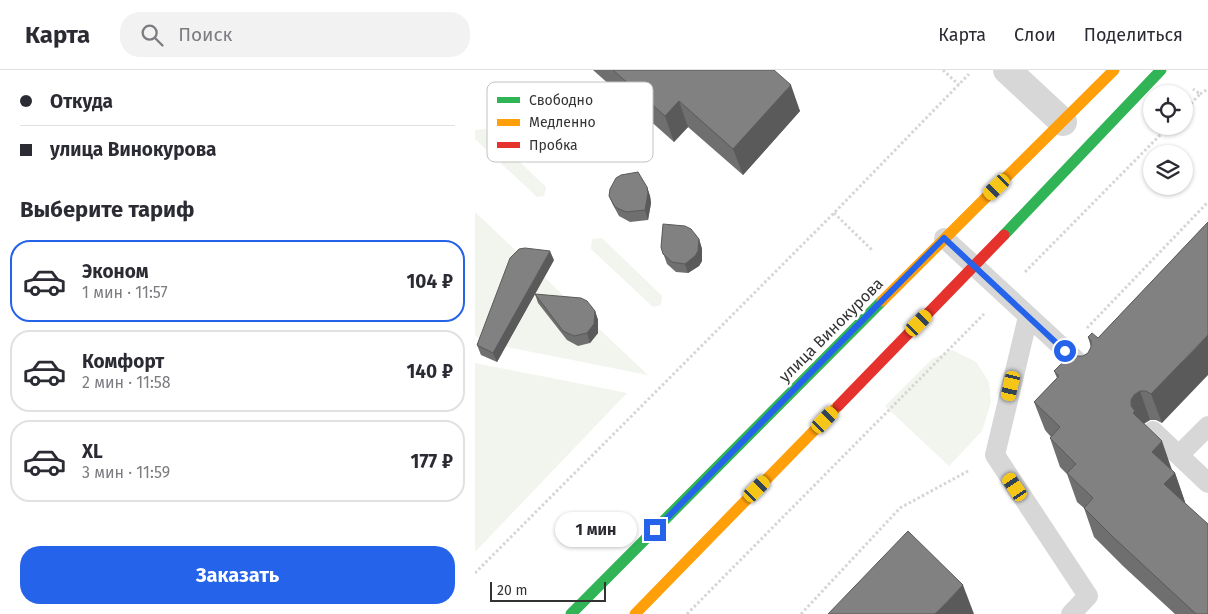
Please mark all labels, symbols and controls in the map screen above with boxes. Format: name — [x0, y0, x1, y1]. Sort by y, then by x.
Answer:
search box — [120, 12, 470, 57]
text: Карта — [25, 21, 90, 49]
icon: search — [138, 21, 166, 49]
text: Поиск — [178, 23, 232, 46]
text: Карта — [938, 24, 986, 46]
text: Слои — [1014, 24, 1056, 46]
text: Поделиться — [1084, 24, 1183, 46]
legend — [487, 82, 653, 162]
map controls — [1143, 85, 1193, 195]
button: locate — [1143, 85, 1193, 135]
text: Откуда — [50, 90, 113, 113]
text: Свободно — [529, 92, 593, 109]
text: Медленно — [529, 114, 596, 131]
text: Пробка — [529, 137, 578, 154]
text: улица Винокурова — [50, 138, 216, 161]
button: layers — [1143, 145, 1193, 195]
car — [981, 171, 1013, 203]
text: Выберите тариф — [20, 196, 195, 223]
icon: car — [22, 259, 67, 304]
text: Эконом — [82, 260, 149, 283]
text: 104 ₽ — [407, 270, 453, 293]
street label: улица Винокурова — [775, 274, 887, 386]
text: 1 мин · 11:57 — [82, 283, 168, 302]
car — [903, 307, 934, 339]
route start — [1054, 340, 1076, 362]
icon: car — [22, 349, 67, 394]
text: Комфорт — [82, 350, 164, 373]
text: 140 ₽ — [407, 360, 453, 383]
car — [1000, 370, 1021, 402]
text: 2 мин · 11:58 — [82, 373, 171, 392]
car — [809, 404, 840, 436]
icon: car — [22, 439, 67, 484]
text: XL — [82, 440, 103, 463]
text: 177 ₽ — [411, 450, 453, 473]
text: 3 мин · 11:59 — [82, 463, 170, 482]
car — [1000, 470, 1029, 504]
car — [741, 473, 772, 505]
callout: 1 мин — [555, 512, 637, 548]
route end — [644, 519, 666, 541]
text: 1 мин — [576, 520, 616, 539]
button: Заказать — [20, 546, 455, 604]
scale bar — [490, 579, 606, 602]
text: 20 m — [497, 582, 527, 599]

